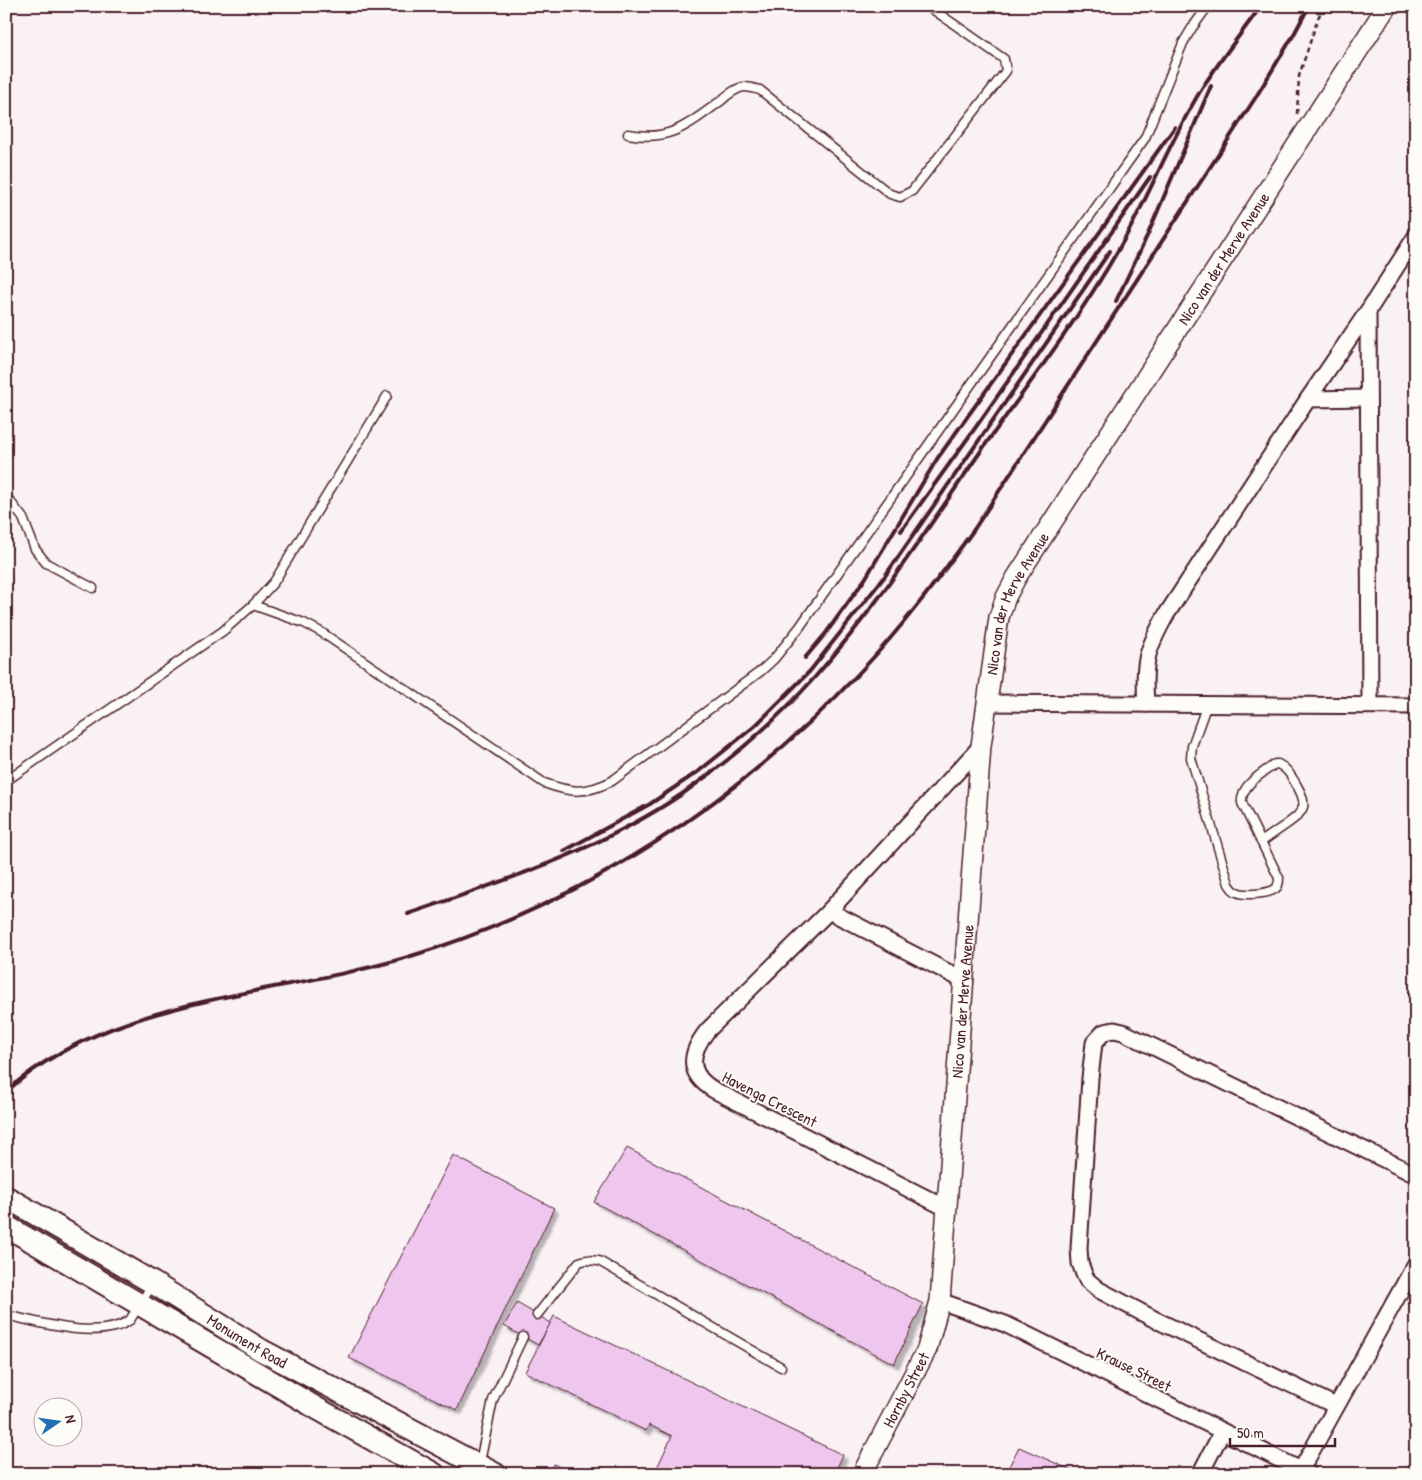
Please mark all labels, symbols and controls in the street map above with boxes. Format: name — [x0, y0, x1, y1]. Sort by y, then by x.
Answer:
street label: Nico van der Merve Avenue — [1172, 187, 1275, 329]
street label: Nico van der Merve Avenue — [980, 527, 1054, 676]
street label: Nico van der Merve Avenue — [945, 923, 979, 1079]
street label: Havenga Crescent — [719, 1066, 822, 1133]
street label: Monument Road — [203, 1308, 291, 1373]
street label: Krause Street — [1093, 1341, 1176, 1397]
street label: Hornby Street — [877, 1348, 935, 1431]
north arrow — [32, 1398, 82, 1448]
text: N — [61, 1413, 81, 1425]
scale bar — [1230, 1415, 1334, 1447]
text: 50 m — [1237, 1422, 1264, 1443]

